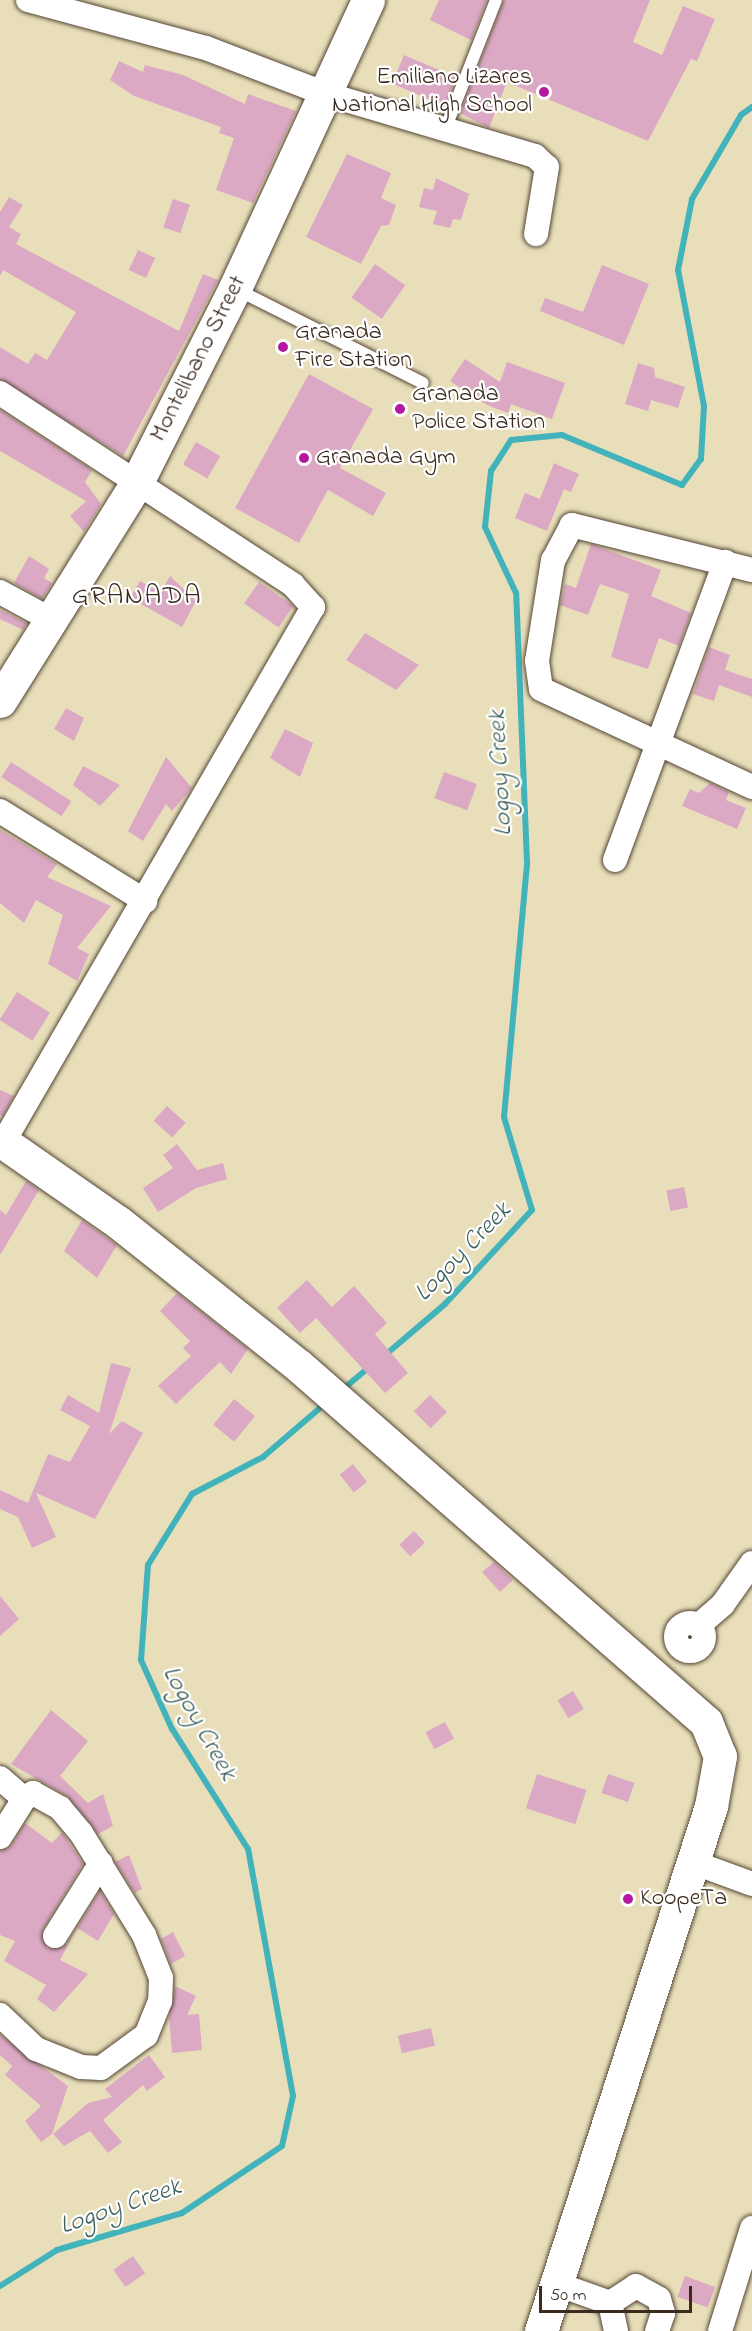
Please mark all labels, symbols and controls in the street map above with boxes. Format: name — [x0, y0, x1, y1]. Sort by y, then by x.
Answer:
place label: Emiliano Lizares National High School — [332, 64, 532, 120]
marker: Emiliano Lizares National High School — [537, 85, 551, 99]
street label: Montelibano Street — [145, 271, 253, 447]
place label: Granada Fire Station — [295, 319, 412, 375]
marker: Granada Fire Station — [276, 340, 290, 354]
place label: Granada Police Station — [412, 381, 545, 437]
marker: Granada Police Station — [393, 402, 407, 416]
place label: Granada Gym — [316, 444, 456, 472]
marker: Granada Gym — [297, 451, 311, 465]
district label: GRANADA — [72, 581, 202, 613]
water label: Logoy Creek — [483, 709, 521, 837]
water label: Logoy Creek — [409, 1197, 519, 1309]
water label: Logoy Creek — [154, 1661, 242, 1787]
place label: KoopeTa — [640, 1885, 727, 1913]
marker: KoopeTa — [621, 1892, 635, 1906]
water label: Logoy Creek — [56, 2173, 186, 2243]
scale bar — [542, 2274, 695, 2312]
text: 50 m — [550, 2283, 587, 2309]

